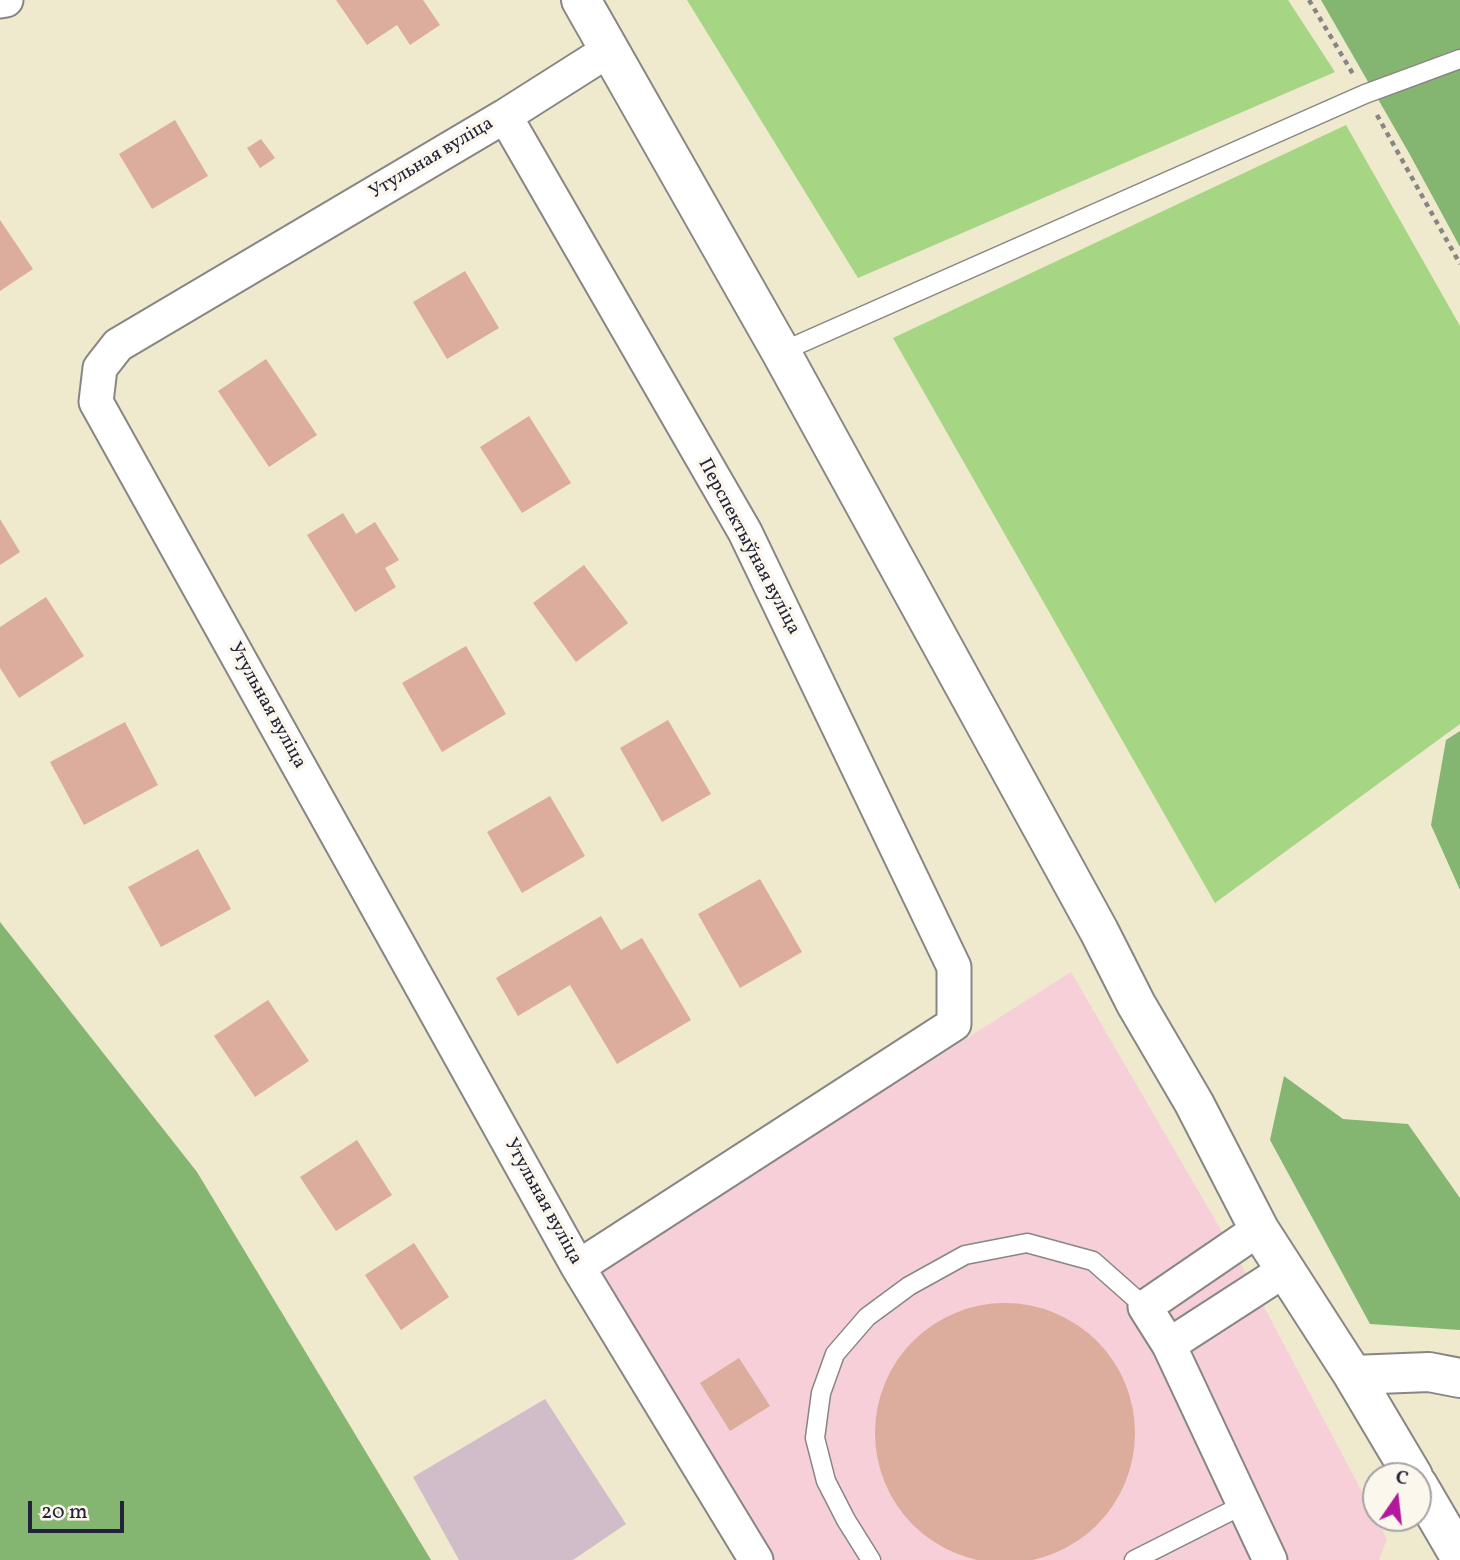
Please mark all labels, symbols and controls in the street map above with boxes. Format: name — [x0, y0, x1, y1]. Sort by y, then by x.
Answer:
street label: Утульная вуліца — [366, 113, 498, 205]
street label: Перспектыўная вуліца — [692, 455, 804, 639]
street label: Утульная вуліца — [222, 639, 310, 773]
street label: Утульная вуліца — [498, 1135, 586, 1269]
north arrow — [1362, 1462, 1432, 1532]
text: С — [1393, 1464, 1411, 1493]
scale bar — [32, 1486, 128, 1530]
text: 20 m — [41, 1498, 87, 1527]

